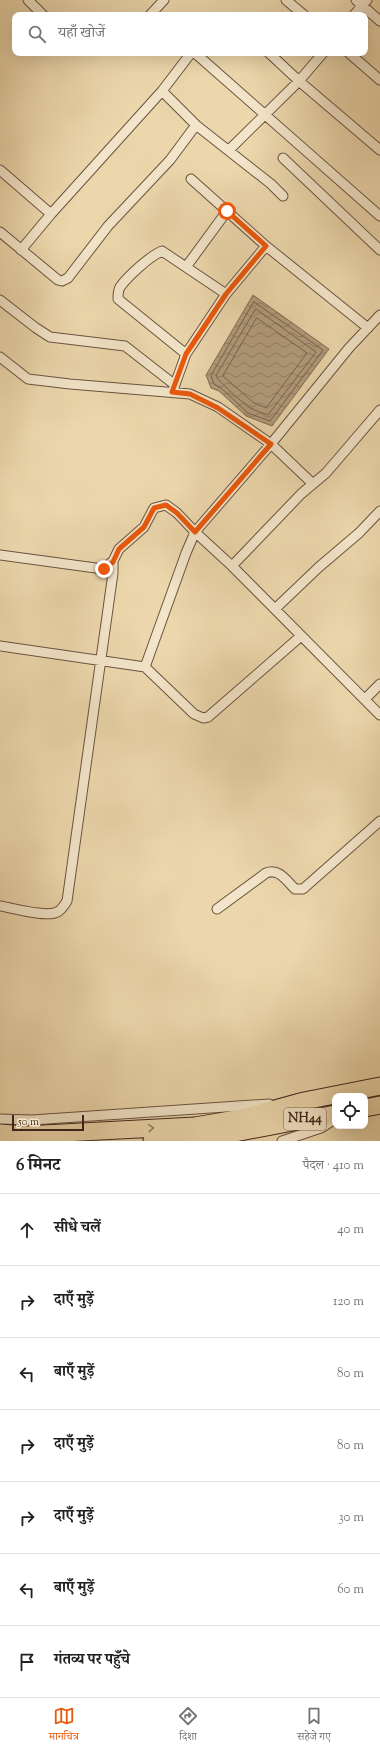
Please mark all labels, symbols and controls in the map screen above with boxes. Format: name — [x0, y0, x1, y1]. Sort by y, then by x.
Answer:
search box — [12, 12, 368, 56]
icon: search — [26, 23, 48, 45]
text: यहाँ खोजें — [58, 23, 105, 44]
route start — [218, 202, 236, 220]
route end — [95, 560, 113, 578]
map controls — [332, 1093, 368, 1129]
button: locate — [332, 1093, 368, 1129]
road number: NH44 — [284, 1108, 326, 1130]
scale bar — [12, 1113, 84, 1132]
text: 50 m — [18, 1114, 39, 1130]
one-way arrow — [148, 1124, 154, 1133]
text: 6 मिनट — [16, 1154, 60, 1178]
text: पैदल · 410 m — [303, 1157, 364, 1175]
text: सीधे चलें — [54, 1218, 101, 1239]
icon: ahead — [16, 1219, 38, 1241]
text: 40 m — [337, 1221, 364, 1239]
text: दाएँ मुड़ें — [54, 1290, 94, 1311]
icon: right — [16, 1291, 38, 1313]
text: 120 m — [333, 1293, 364, 1311]
text: बाएँ मुड़ें — [54, 1362, 94, 1383]
icon: left — [16, 1363, 38, 1385]
text: 80 m — [337, 1365, 364, 1383]
text: दाएँ मुड़ें — [54, 1434, 94, 1455]
icon: right — [16, 1435, 38, 1457]
text: 80 m — [337, 1437, 364, 1455]
text: दाएँ मुड़ें — [54, 1506, 94, 1527]
icon: right — [16, 1507, 38, 1529]
text: 30 m — [338, 1509, 364, 1527]
text: बाएँ मुड़ें — [54, 1578, 94, 1599]
icon: left — [16, 1579, 38, 1601]
text: 60 m — [337, 1581, 364, 1599]
text: गंतव्य पर पहुँचे — [54, 1650, 130, 1671]
icon: arrive — [16, 1651, 38, 1673]
tab: मानचित्र — [49, 1705, 79, 1747]
tab: दिशा — [177, 1705, 199, 1747]
tab: सहेजे गए — [297, 1705, 331, 1747]

